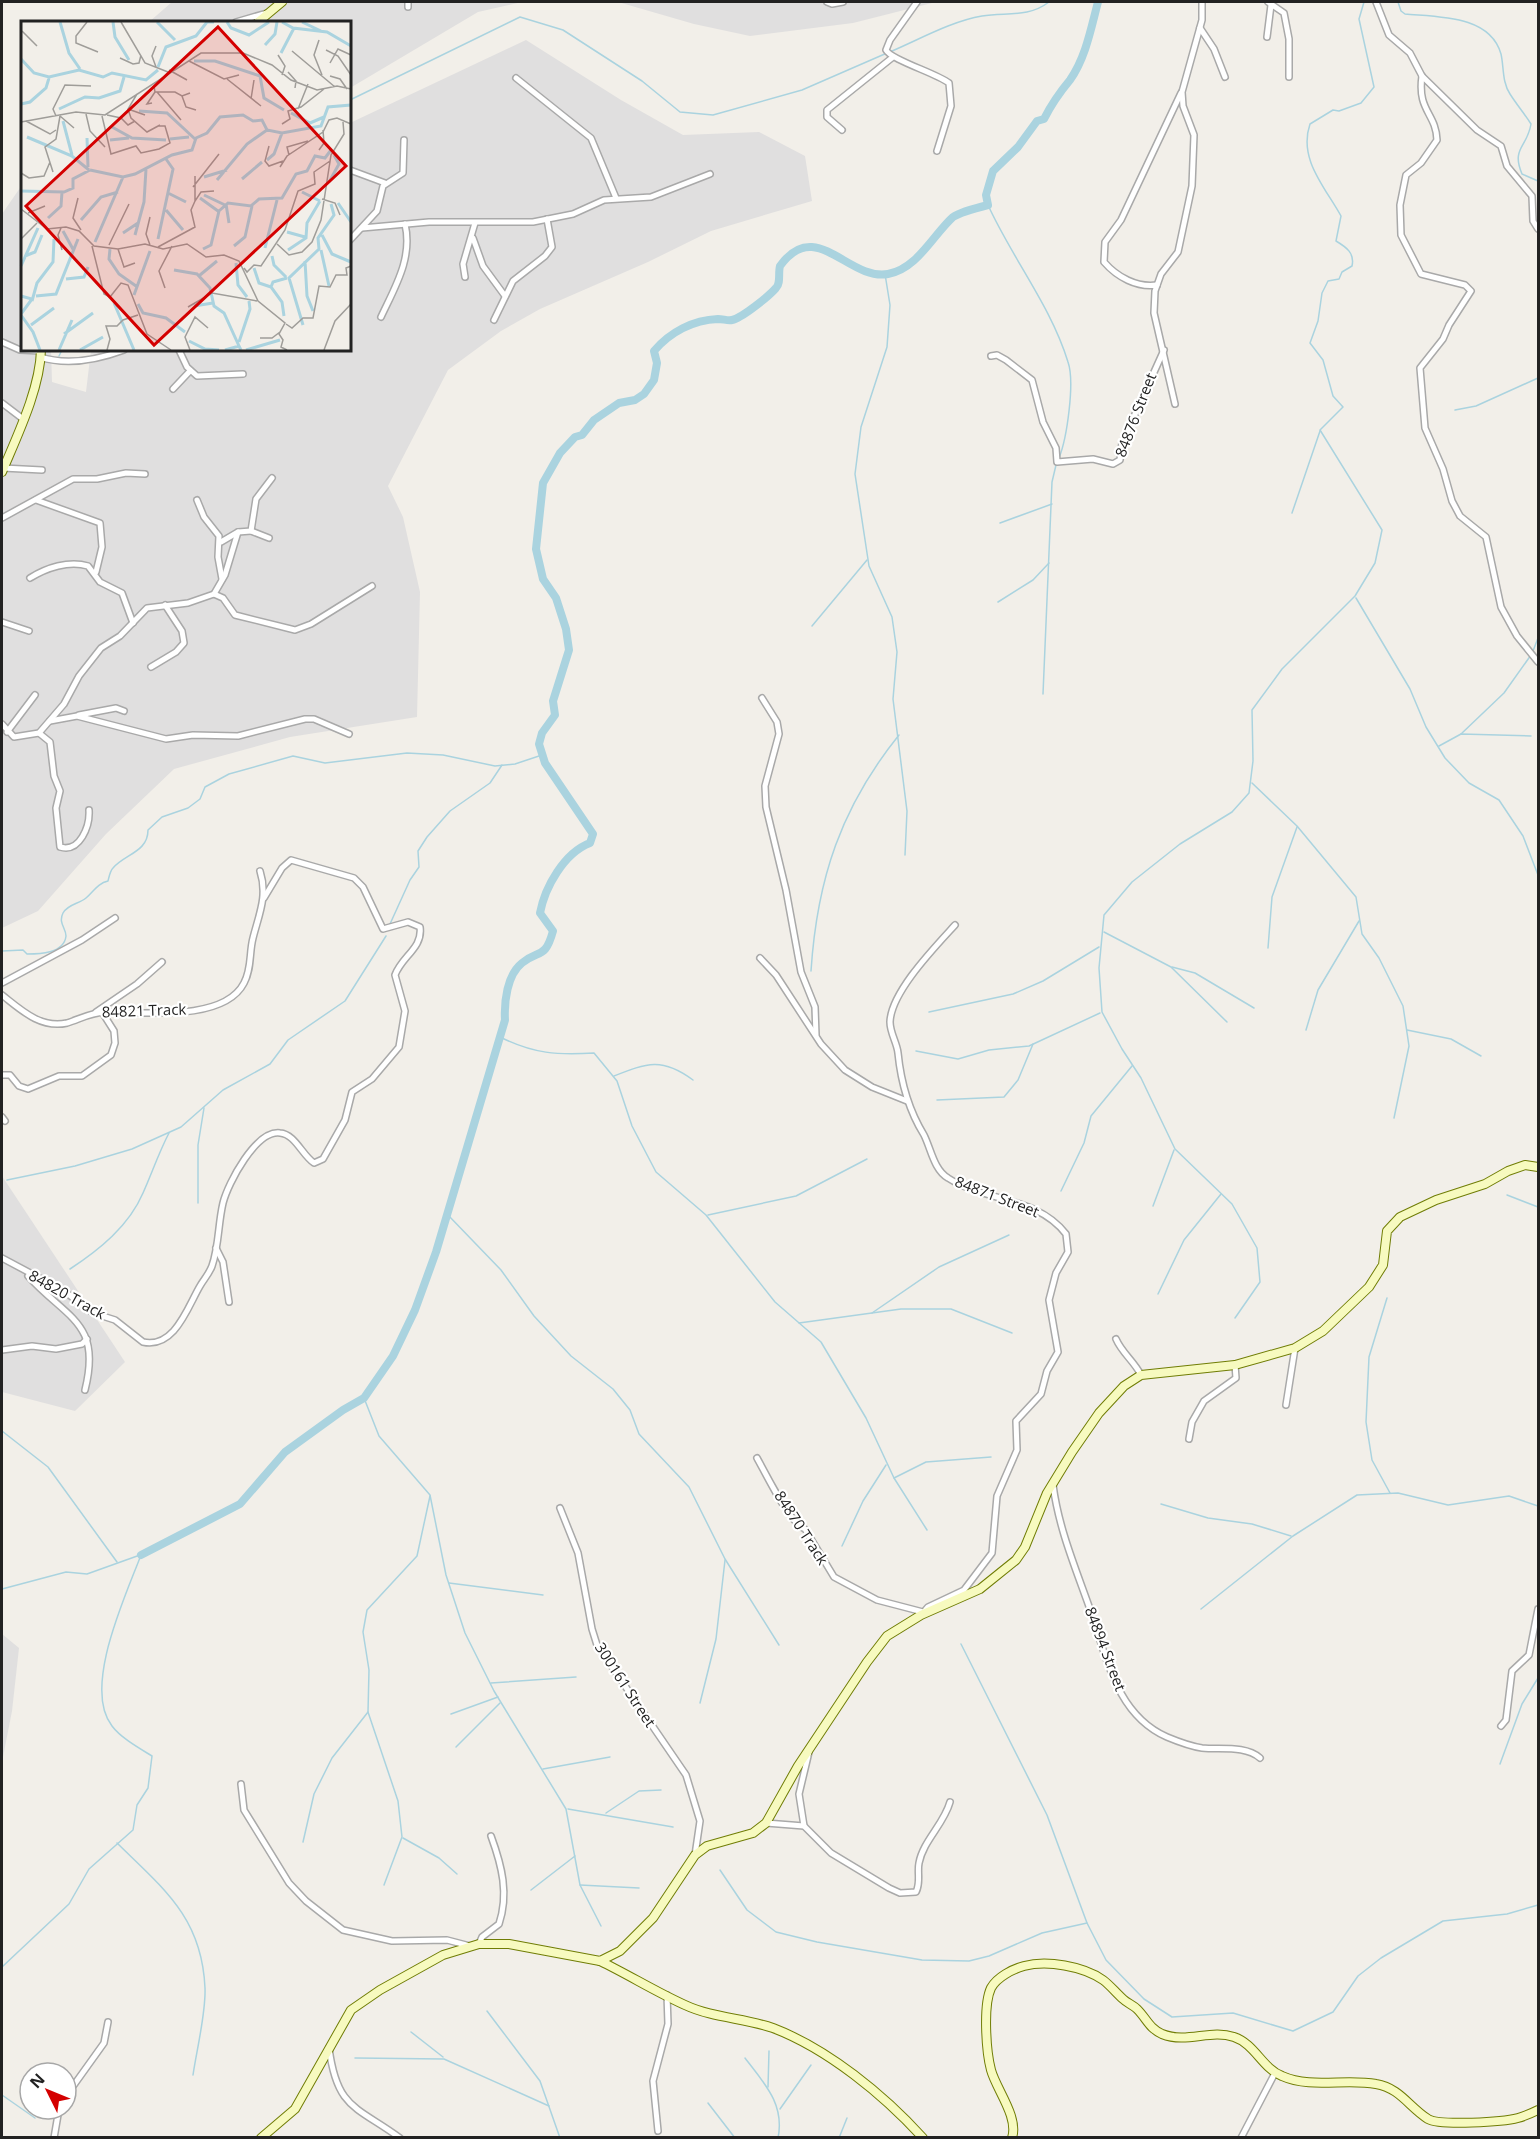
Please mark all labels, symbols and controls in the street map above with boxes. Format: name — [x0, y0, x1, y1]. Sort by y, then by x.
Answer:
inset map — [21, 21, 351, 351]
street label: 84876 Street — [1110, 370, 1160, 460]
street label: 84821 Track — [101, 999, 187, 1021]
street label: 84871 Street — [952, 1171, 1042, 1221]
street label: 84820 Track — [26, 1265, 109, 1323]
street label: 84870 Track — [770, 1487, 833, 1568]
street label: 84894 Street — [1081, 1604, 1131, 1694]
street label: 300161 Street — [591, 1638, 661, 1731]
north arrow — [18, 2061, 78, 2121]
text: N — [25, 2069, 50, 2093]

